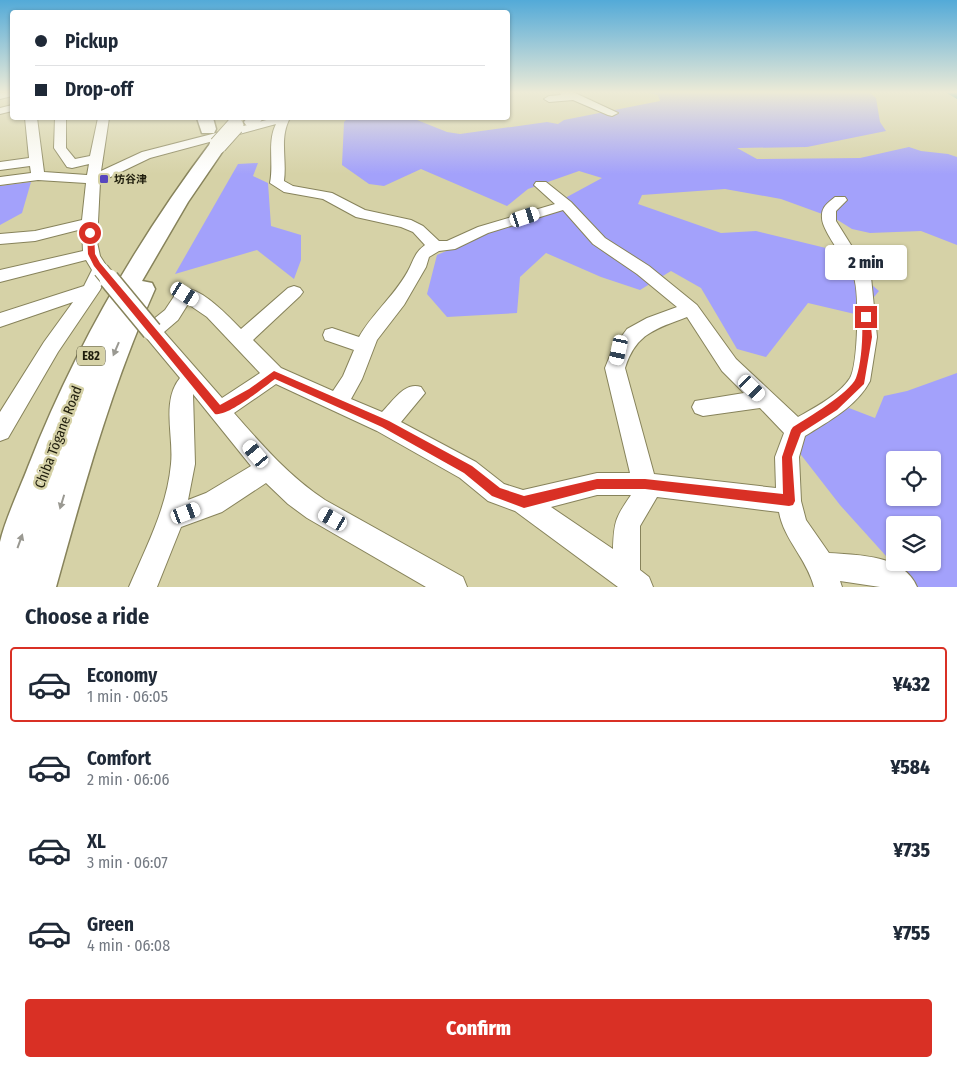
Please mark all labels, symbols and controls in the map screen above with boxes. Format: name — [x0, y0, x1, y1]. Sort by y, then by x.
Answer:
text: Pickup — [65, 30, 118, 53]
text: Drop-off — [65, 78, 133, 101]
marker: 坊谷津 — [98, 173, 110, 185]
place label: 坊谷津 — [114, 173, 147, 186]
car — [508, 205, 541, 229]
route start — [79, 222, 101, 244]
callout: 2 min — [825, 244, 907, 280]
text: 2 min — [848, 253, 884, 272]
car — [168, 280, 201, 308]
route end — [855, 306, 877, 328]
car — [608, 334, 629, 366]
one-way arrow — [111, 342, 119, 356]
road number: E82 — [77, 346, 105, 366]
car — [735, 372, 768, 404]
street label: Chiba Tōgane Road — [31, 384, 86, 491]
car — [240, 438, 271, 470]
map controls — [886, 451, 941, 571]
button: locate — [886, 451, 941, 506]
one-way arrow — [57, 495, 65, 510]
car — [169, 501, 202, 525]
car — [316, 505, 349, 533]
button: layers — [886, 516, 941, 571]
one-way arrow — [16, 533, 24, 548]
text: Choose a ride — [25, 603, 149, 630]
icon: car — [27, 662, 72, 707]
text: Economy — [87, 664, 157, 687]
text: ¥432 — [893, 673, 930, 696]
text: 1 min · 06:05 — [87, 687, 168, 706]
icon: car — [27, 745, 72, 790]
text: Comfort — [87, 747, 151, 770]
text: ¥584 — [890, 756, 930, 779]
text: 2 min · 06:06 — [87, 770, 169, 789]
icon: car — [27, 828, 72, 873]
text: XL — [87, 830, 106, 853]
text: ¥735 — [893, 839, 930, 862]
text: 3 min · 06:07 — [87, 853, 168, 872]
icon: car — [27, 911, 72, 956]
text: Green — [87, 913, 134, 936]
text: ¥755 — [893, 922, 930, 945]
text: 4 min · 06:08 — [87, 936, 170, 955]
button: Confirm — [25, 999, 932, 1057]

